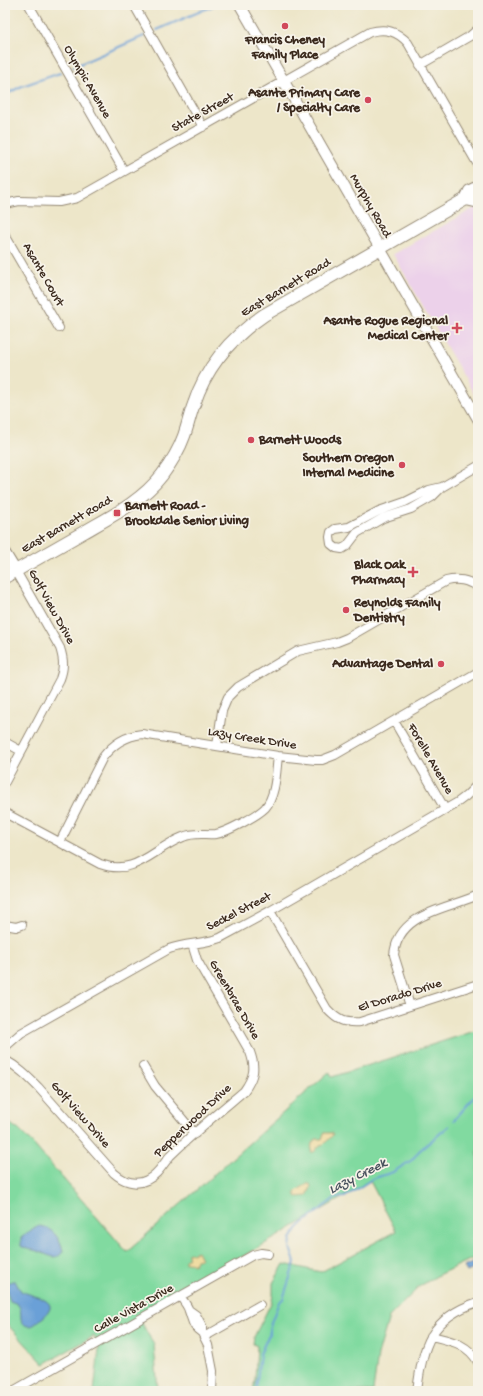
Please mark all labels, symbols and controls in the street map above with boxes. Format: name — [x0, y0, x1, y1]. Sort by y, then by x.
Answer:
marker: Francis Cheney Family Place — [280, 21, 290, 31]
place label: Francis Cheney Family Place — [244, 33, 325, 63]
street label: Olympic Avenue — [60, 43, 114, 122]
place label: Asante Primary Care / Specialty Care — [247, 86, 361, 117]
street label: State Street — [169, 89, 238, 136]
marker: Asante Primary Care / Specialty Care — [363, 95, 373, 105]
street label: Murphy Road — [346, 172, 395, 242]
street label: Asante Court — [19, 241, 68, 311]
street label: East Barnett Road — [238, 255, 335, 321]
place label: Asante Rogue Regional Medical Center — [322, 314, 449, 344]
marker: Asante Rogue Regional Medical Center — [451, 322, 463, 334]
place label: Barnett Woods — [258, 433, 342, 448]
marker: Barnett Woods — [246, 435, 256, 445]
place label: Southern Oregon Internal Medicine — [302, 451, 395, 481]
marker: Southern Oregon Internal Medicine — [397, 460, 407, 470]
street label: East Barnett Road — [19, 492, 116, 557]
place label: Barnett Road - Brookdale Senior Living — [124, 499, 249, 529]
marker: Barnett Road - Brookdale Senior Living — [112, 508, 122, 518]
place label: Black Oak Pharmacy — [351, 558, 407, 588]
street label: Golf View Drive — [24, 567, 78, 647]
marker: Black Oak Pharmacy — [408, 567, 418, 577]
place label: Reynolds Family Dentistry — [353, 596, 441, 626]
marker: Reynolds Family Dentistry — [341, 605, 351, 615]
place label: Advantage Dental — [331, 657, 433, 672]
marker: Advantage Dental — [436, 659, 446, 669]
street label: Forelle Avenue — [403, 720, 456, 797]
street label: Lazy Creek Drive — [207, 725, 298, 753]
street label: Seckel Street — [204, 889, 275, 935]
street label: Greenbrae Drive — [205, 958, 263, 1043]
street label: El Dorado Drive — [356, 976, 444, 1016]
street label: Golf View Drive — [47, 1079, 113, 1152]
street label: Pepperwood Drive — [150, 1081, 235, 1161]
water label: Lazy Creek — [326, 1154, 391, 1199]
street label: Calle Vista Drive — [92, 1281, 177, 1337]

